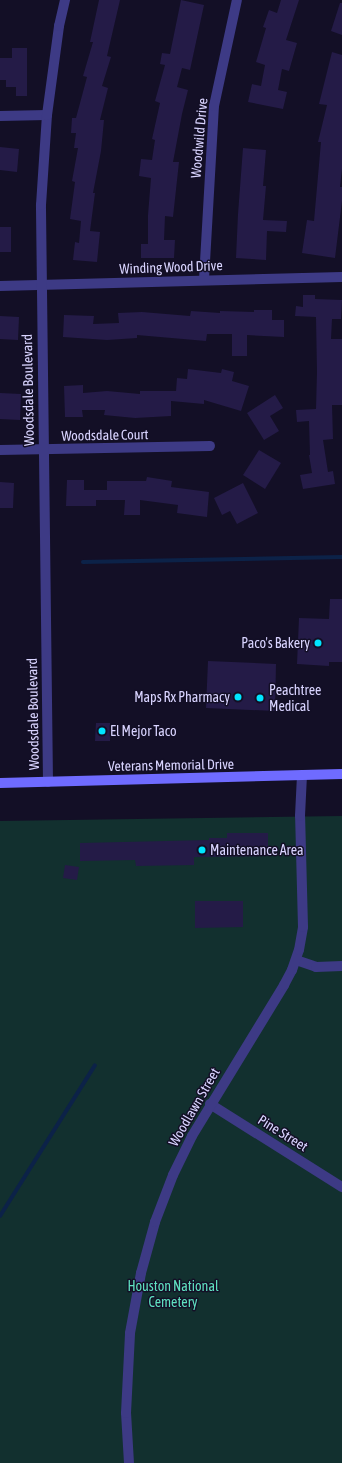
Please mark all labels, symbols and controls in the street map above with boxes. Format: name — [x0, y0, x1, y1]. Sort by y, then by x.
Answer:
street label: Woodwild Drive — [187, 97, 211, 179]
street label: Winding Wood Drive — [119, 257, 223, 277]
street label: Woodsdale Boulevard — [19, 334, 37, 446]
street label: Woodsdale Court — [61, 426, 149, 444]
place label: Paco's Bakery — [241, 635, 310, 651]
marker: Paco's Bakery — [313, 638, 323, 648]
street label: Woodsdale Boulevard — [24, 658, 42, 770]
place label: Peachtree Medical — [269, 682, 321, 714]
place label: Maps Rx Pharmacy — [134, 689, 230, 705]
marker: Maps Rx Pharmacy — [233, 692, 243, 702]
marker: Peachtree Medical — [254, 692, 266, 704]
place label: El Mejor Taco — [110, 723, 177, 739]
marker: El Mejor Taco — [97, 726, 107, 736]
street label: Veterans Memorial Drive — [108, 756, 234, 774]
place label: Maintenance Area — [210, 842, 304, 858]
marker: Maintenance Area — [197, 845, 207, 855]
street label: Woodlawn Street — [165, 1065, 223, 1149]
street label: Pine Street — [255, 1111, 311, 1155]
park label: Houston National Cemetery — [127, 1278, 219, 1310]

